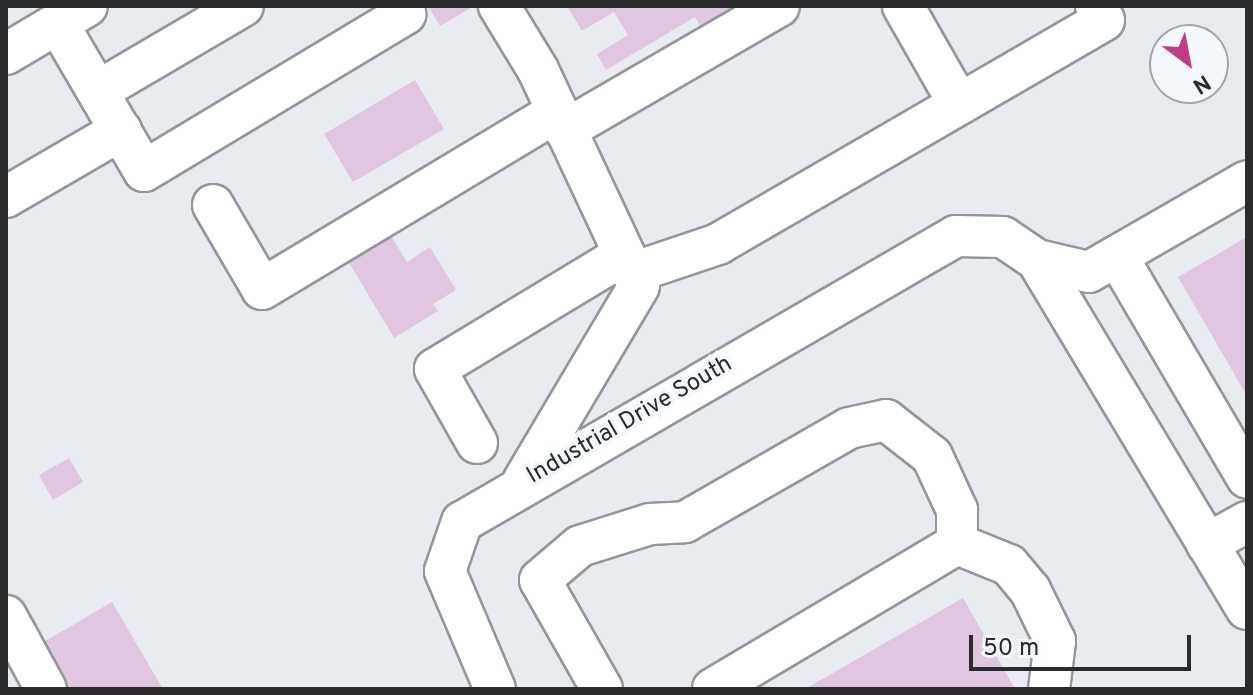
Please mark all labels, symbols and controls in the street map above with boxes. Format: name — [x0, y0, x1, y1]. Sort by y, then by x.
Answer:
north arrow — [1149, 24, 1229, 104]
text: N — [1187, 67, 1215, 99]
street label: Industrial Drive South — [522, 351, 738, 491]
scale bar — [973, 619, 1195, 669]
text: 50 m — [983, 634, 1039, 664]

